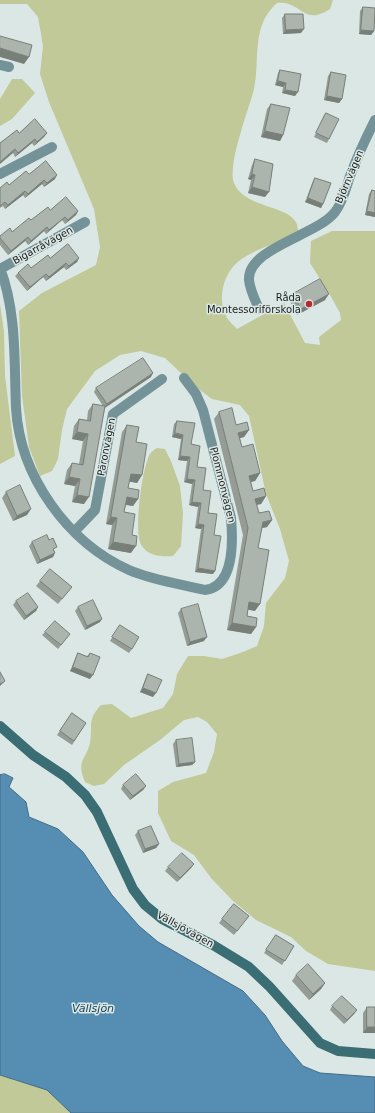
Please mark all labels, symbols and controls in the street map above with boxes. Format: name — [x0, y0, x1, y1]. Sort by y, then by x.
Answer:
street label: Björnvägen — [333, 148, 367, 206]
street label: Bigarråvägen — [11, 224, 75, 268]
place label: Råda Montessoriförskola — [207, 292, 301, 316]
marker: Råda Montessoriförskola — [304, 299, 314, 309]
street label: Päronvägen — [95, 417, 119, 477]
street label: Plommonvägen — [207, 446, 237, 524]
street label: Vällsjövägen — [155, 910, 215, 950]
water label: Vällsjön — [72, 1002, 114, 1016]

